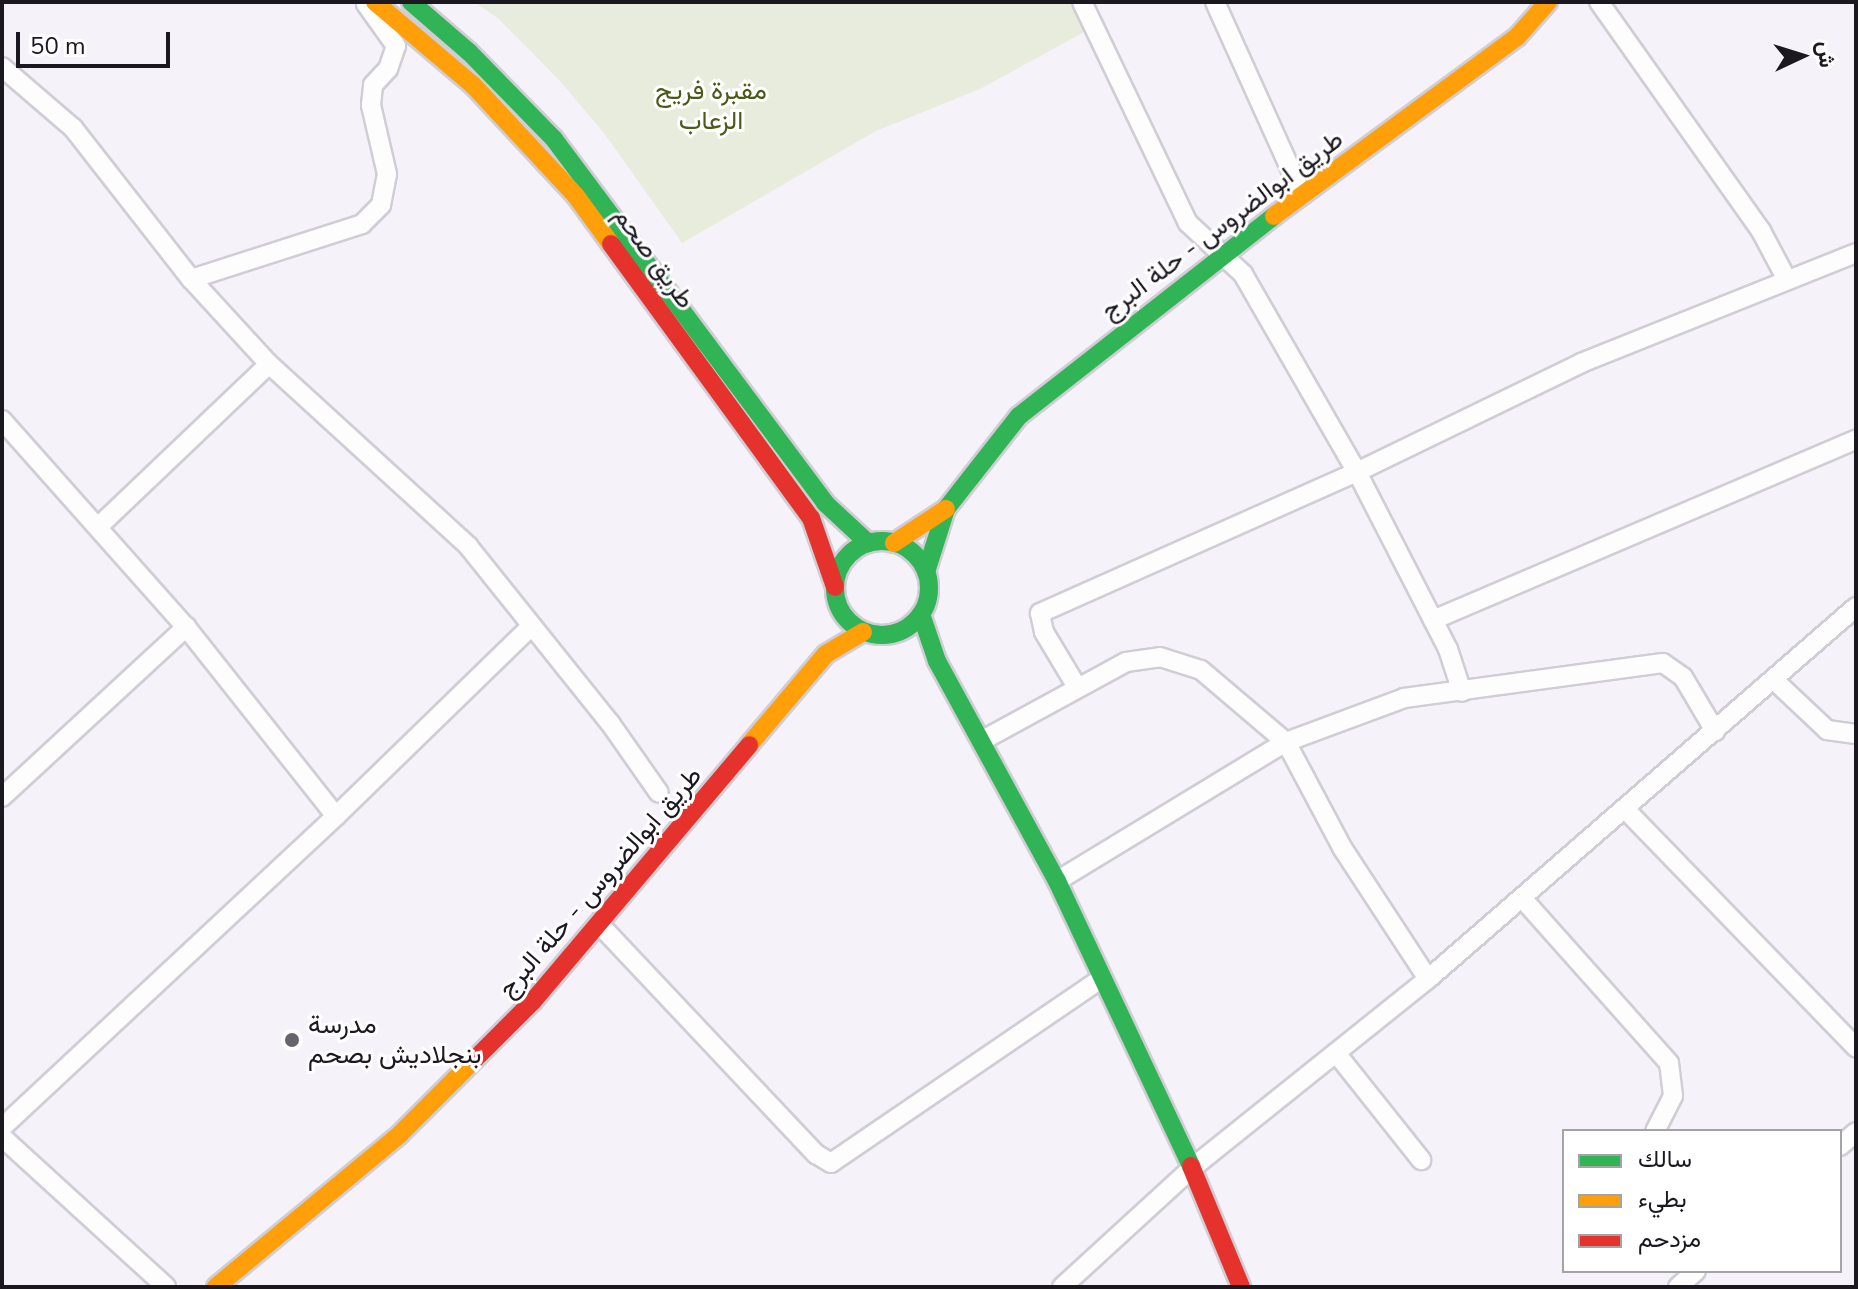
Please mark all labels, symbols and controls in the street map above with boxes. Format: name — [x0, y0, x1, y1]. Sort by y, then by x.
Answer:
scale bar — [20, 16, 174, 66]
north arrow — [1762, 16, 1842, 96]
text: 50 m — [30, 30, 86, 62]
text: ش — [1810, 40, 1842, 69]
park label: مقبرة فريج الزعاب — [655, 75, 767, 136]
street label: طريق ابوالضروس - حلة البرج — [1095, 124, 1349, 326]
street label: طريق صحم — [607, 201, 701, 315]
street label: طريق ابوالضروس - حلة البرج — [491, 760, 709, 1004]
place label: مدرسة بنجلاديش بصحم — [308, 1009, 481, 1070]
marker: مدرسة بنجلاديش بصحم — [283, 1031, 301, 1049]
legend — [1562, 1129, 1842, 1273]
text: سالك — [1638, 1143, 1692, 1175]
text: بطيء — [1638, 1183, 1687, 1215]
text: مزدحم — [1638, 1223, 1701, 1255]

